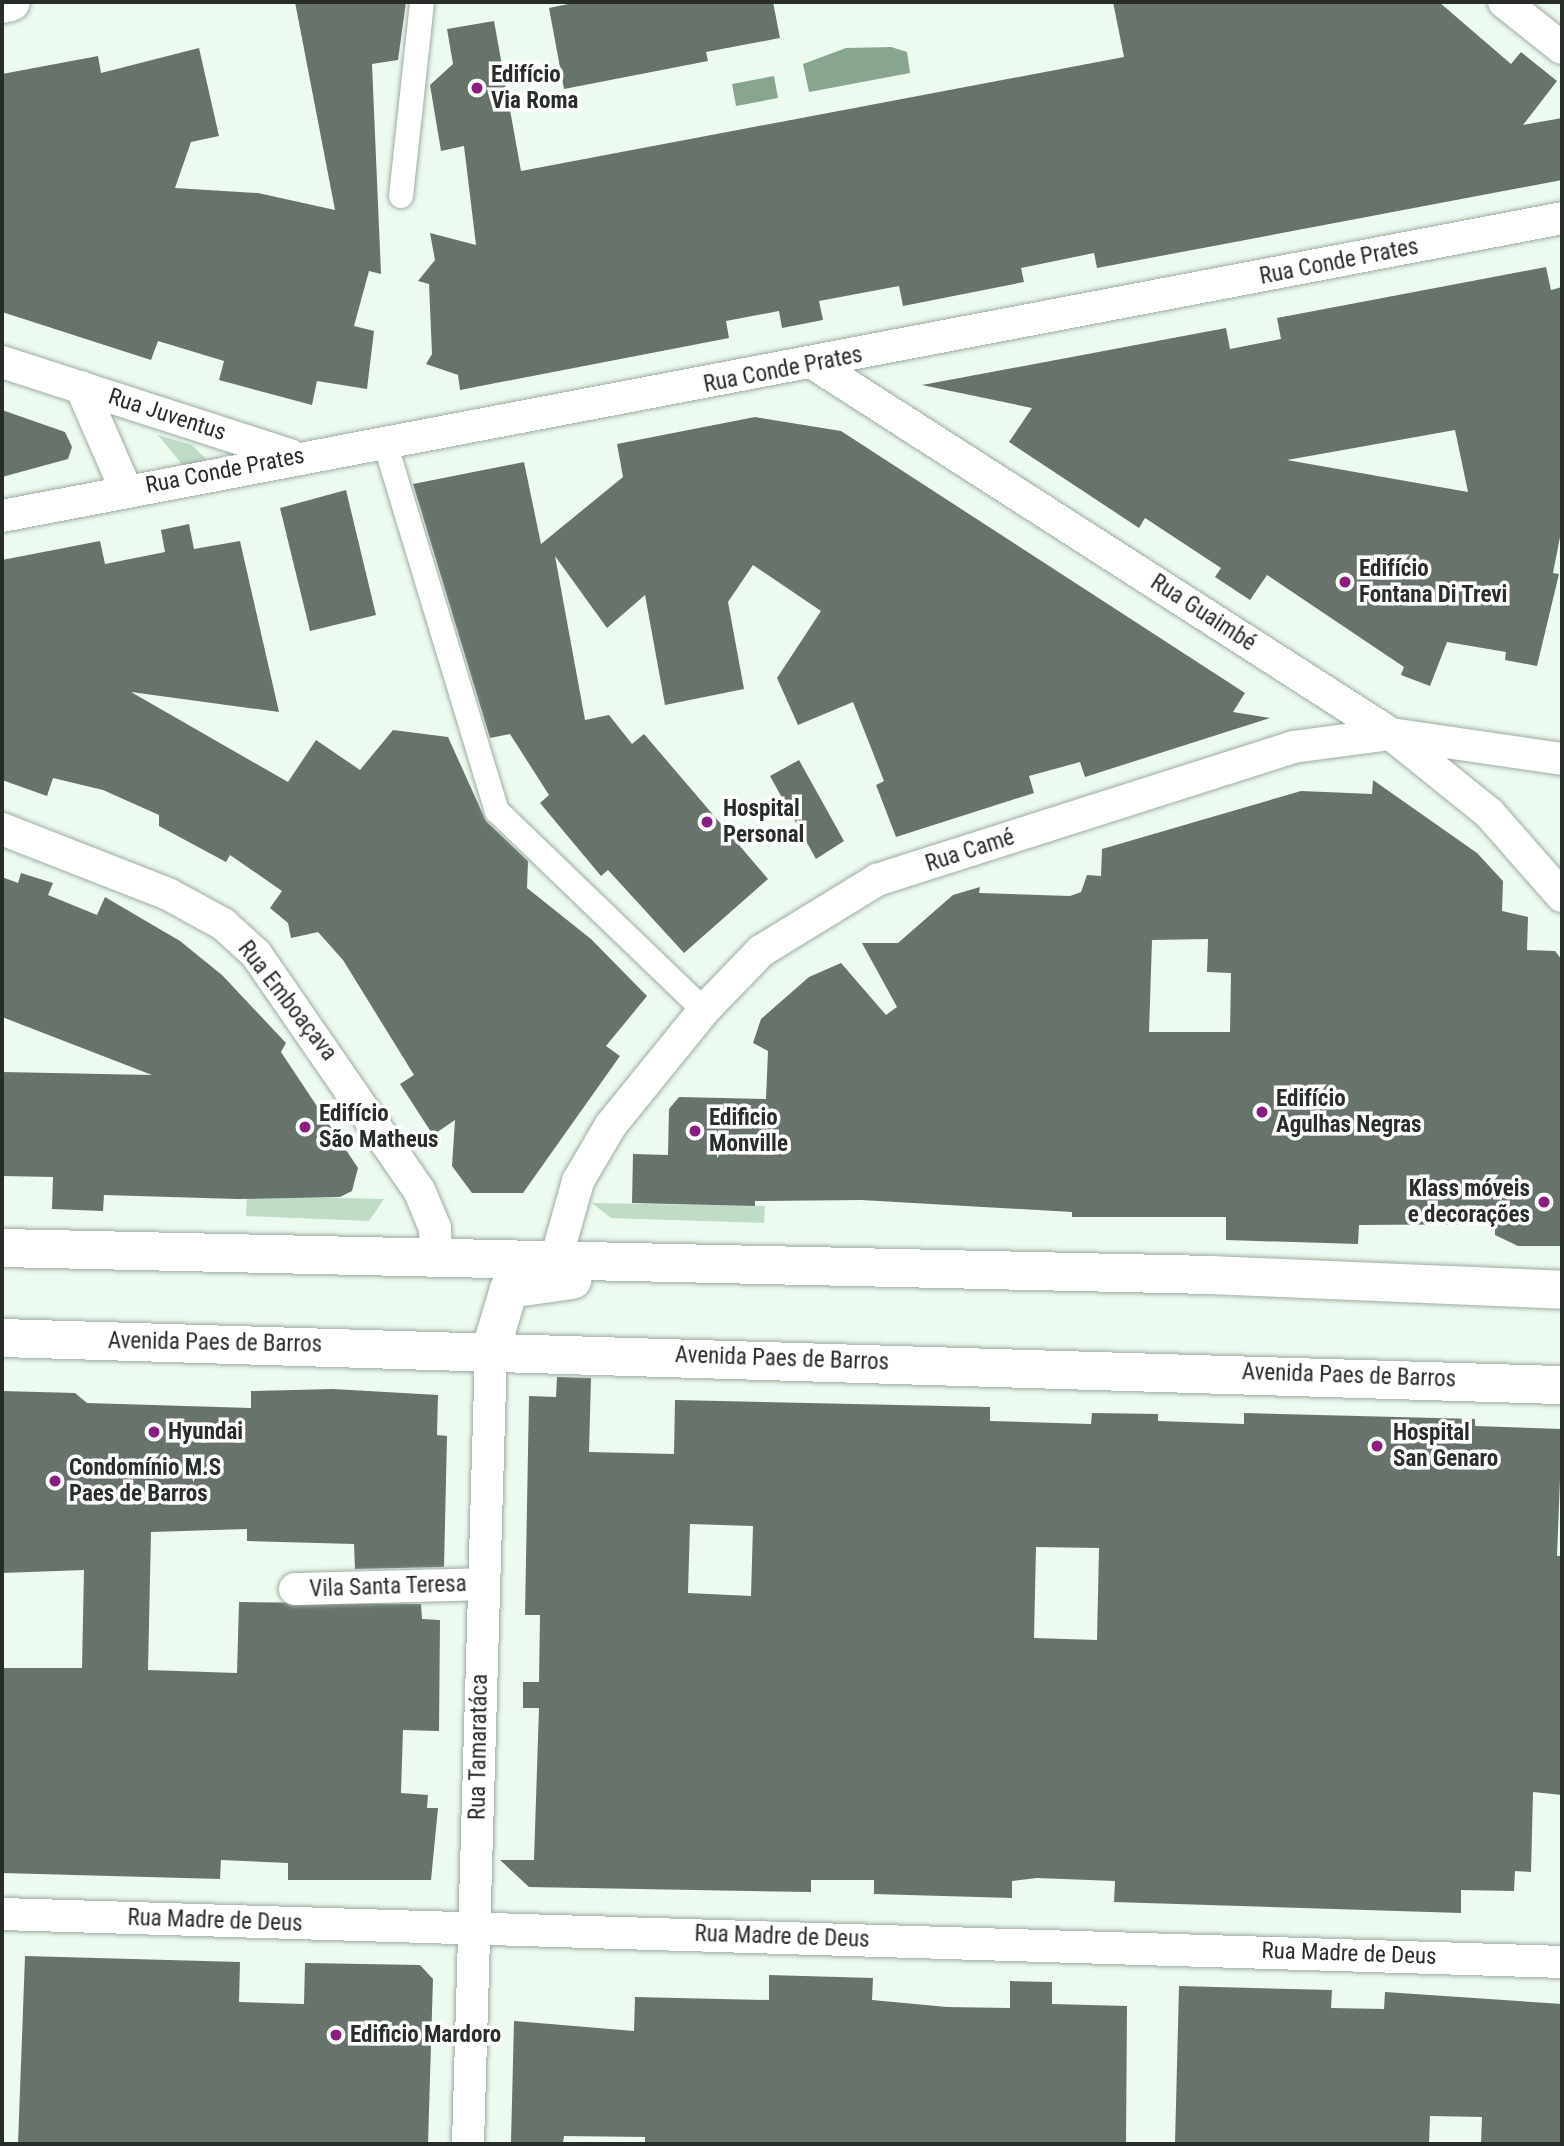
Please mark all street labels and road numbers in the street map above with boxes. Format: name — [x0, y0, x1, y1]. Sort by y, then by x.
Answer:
street label: Rua Conde Prates — [1257, 233, 1421, 291]
street label: Rua Conde Prates — [701, 341, 865, 399]
street label: Rua Juventus — [105, 383, 229, 447]
street label: Rua Conde Prates — [143, 442, 307, 500]
street label: Rua Guaimbé — [1145, 569, 1261, 657]
street label: Rua Camé — [922, 824, 1018, 878]
street label: Rua Emboaçava — [232, 936, 342, 1066]
street label: Avenida Paes de Barros — [108, 1327, 322, 1359]
street label: Avenida Paes de Barros — [674, 1341, 890, 1377]
street label: Avenida Paes de Barros — [1241, 1358, 1457, 1394]
street label: Vila Santa Teresa — [309, 1570, 467, 1604]
street label: Rua Tamaratáca — [464, 1673, 494, 1821]
street label: Rua Madre de Deus — [127, 1904, 303, 1938]
street label: Rua Madre de Deus — [694, 1920, 870, 1954]
street label: Rua Madre de Deus — [1261, 1937, 1437, 1971]

